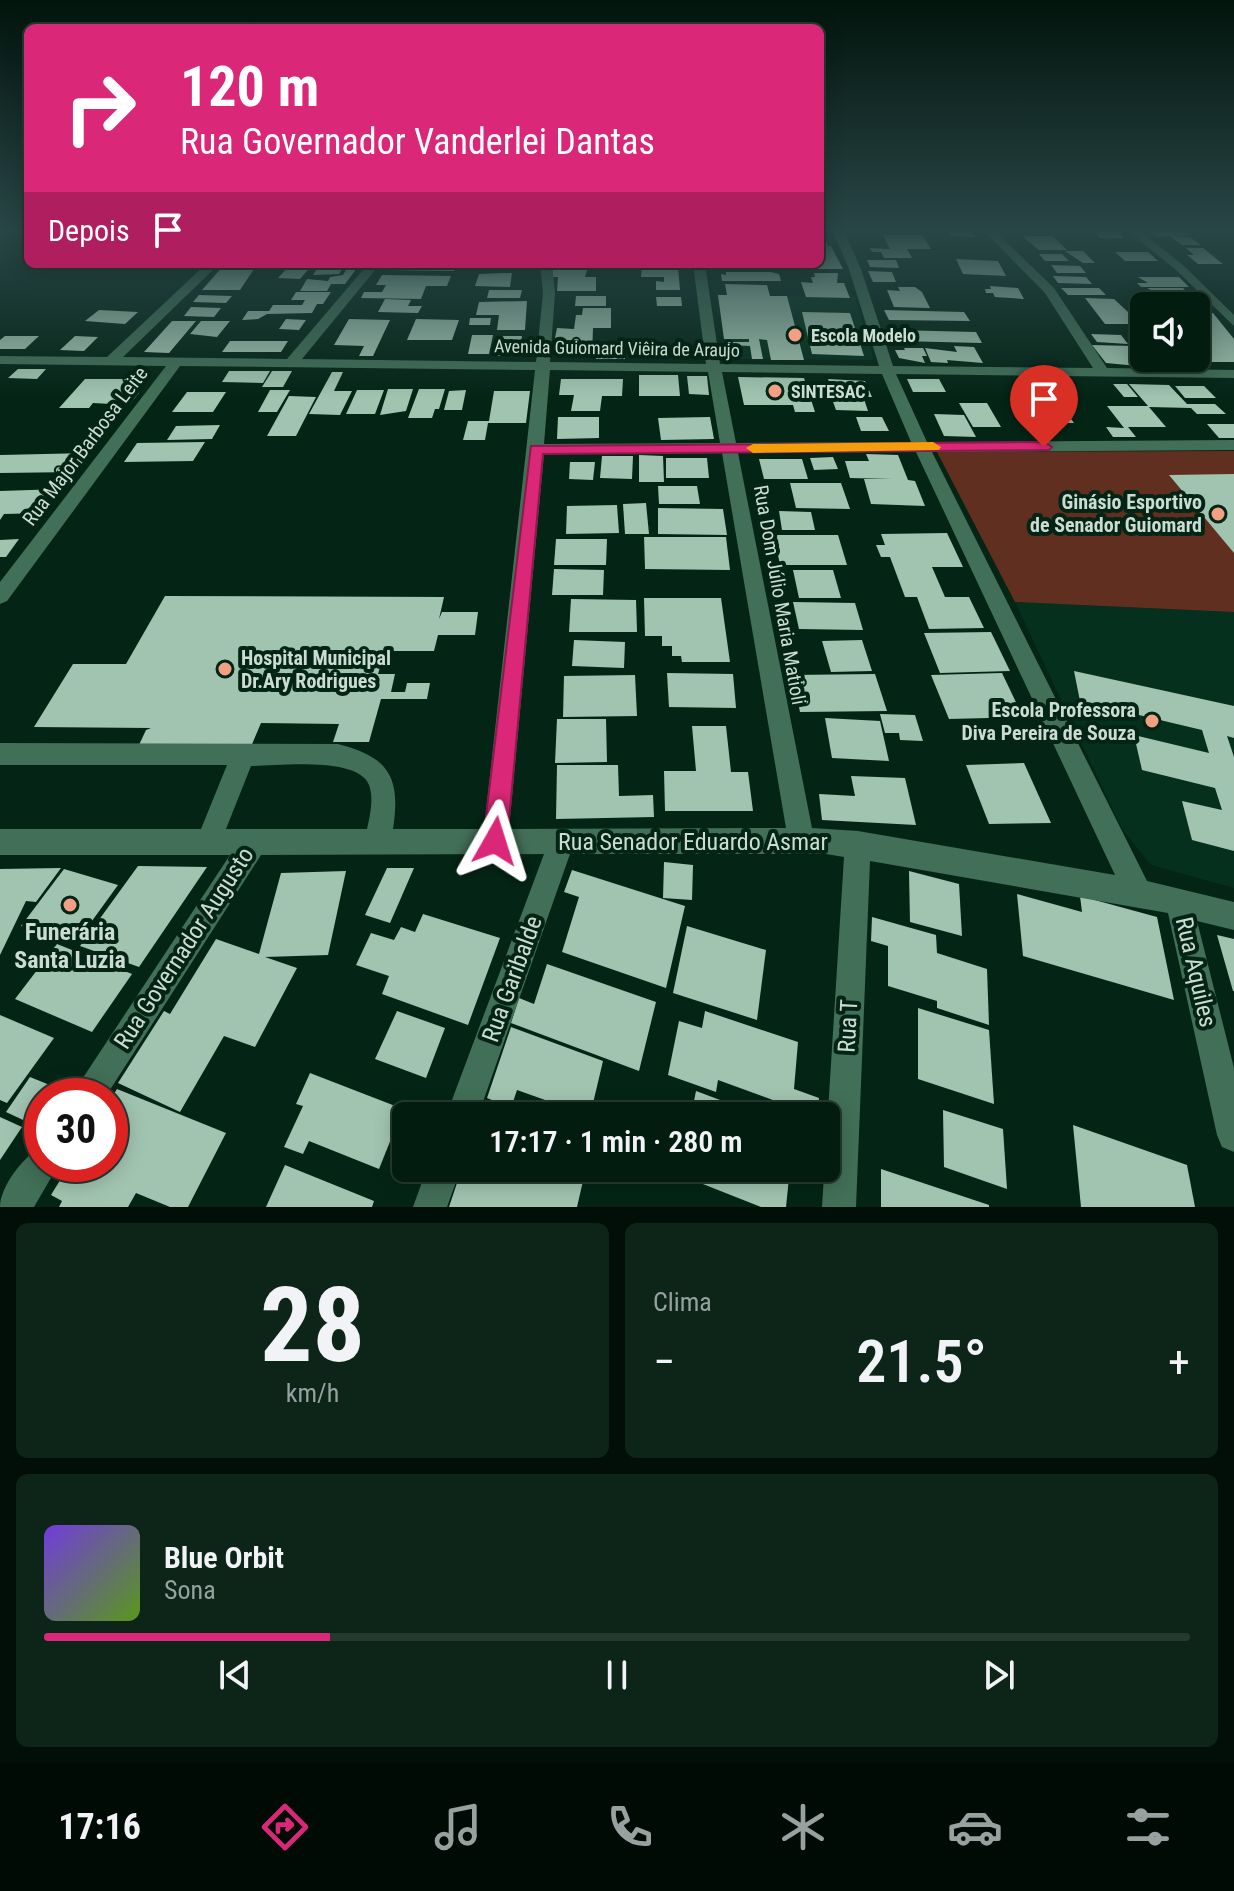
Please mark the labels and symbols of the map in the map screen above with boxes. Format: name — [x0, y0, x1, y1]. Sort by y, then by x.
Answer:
place label: Escola Modelo — [811, 325, 916, 346]
marker: Escola Modelo — [786, 326, 804, 344]
street label: Avenida Guiomard Viêira de Araujo — [494, 335, 740, 361]
street label: Rua Major Barbosa Leite — [17, 362, 153, 530]
pin — [1010, 365, 1078, 447]
place label: SINTESAC — [791, 381, 865, 402]
marker: SINTESAC — [766, 382, 784, 400]
street label: Rua Dom Júlio Maria Matioli — [749, 483, 811, 707]
place label: Ginásio Esportivo de Senador Guiomard — [1030, 490, 1202, 537]
marker: Ginásio Esportivo de Senador Guiomard — [1209, 505, 1227, 523]
place label: Hospital Municipal Dr.Ary Rodrigues — [241, 646, 391, 693]
marker: Hospital Municipal Dr.Ary Rodrigues — [216, 660, 234, 678]
place label: Escola Professora Diva Pereira de Souza — [961, 698, 1136, 745]
marker: Escola Professora Diva Pereira de Souza — [1143, 712, 1161, 730]
position arrow — [453, 799, 537, 883]
street label: Rua Senador Eduardo Asmar — [558, 828, 828, 856]
street label: Rua Governador Augusto — [108, 842, 260, 1054]
marker: Funerária Santa Luzia — [61, 896, 79, 914]
street label: Rua Garibalde — [476, 912, 548, 1046]
street label: Rua Aquiles — [1170, 914, 1222, 1030]
place label: Funerária Santa Luzia — [14, 918, 126, 974]
street label: Rua T — [833, 999, 863, 1053]
speed limit sign: 30 — [24, 1078, 128, 1182]

